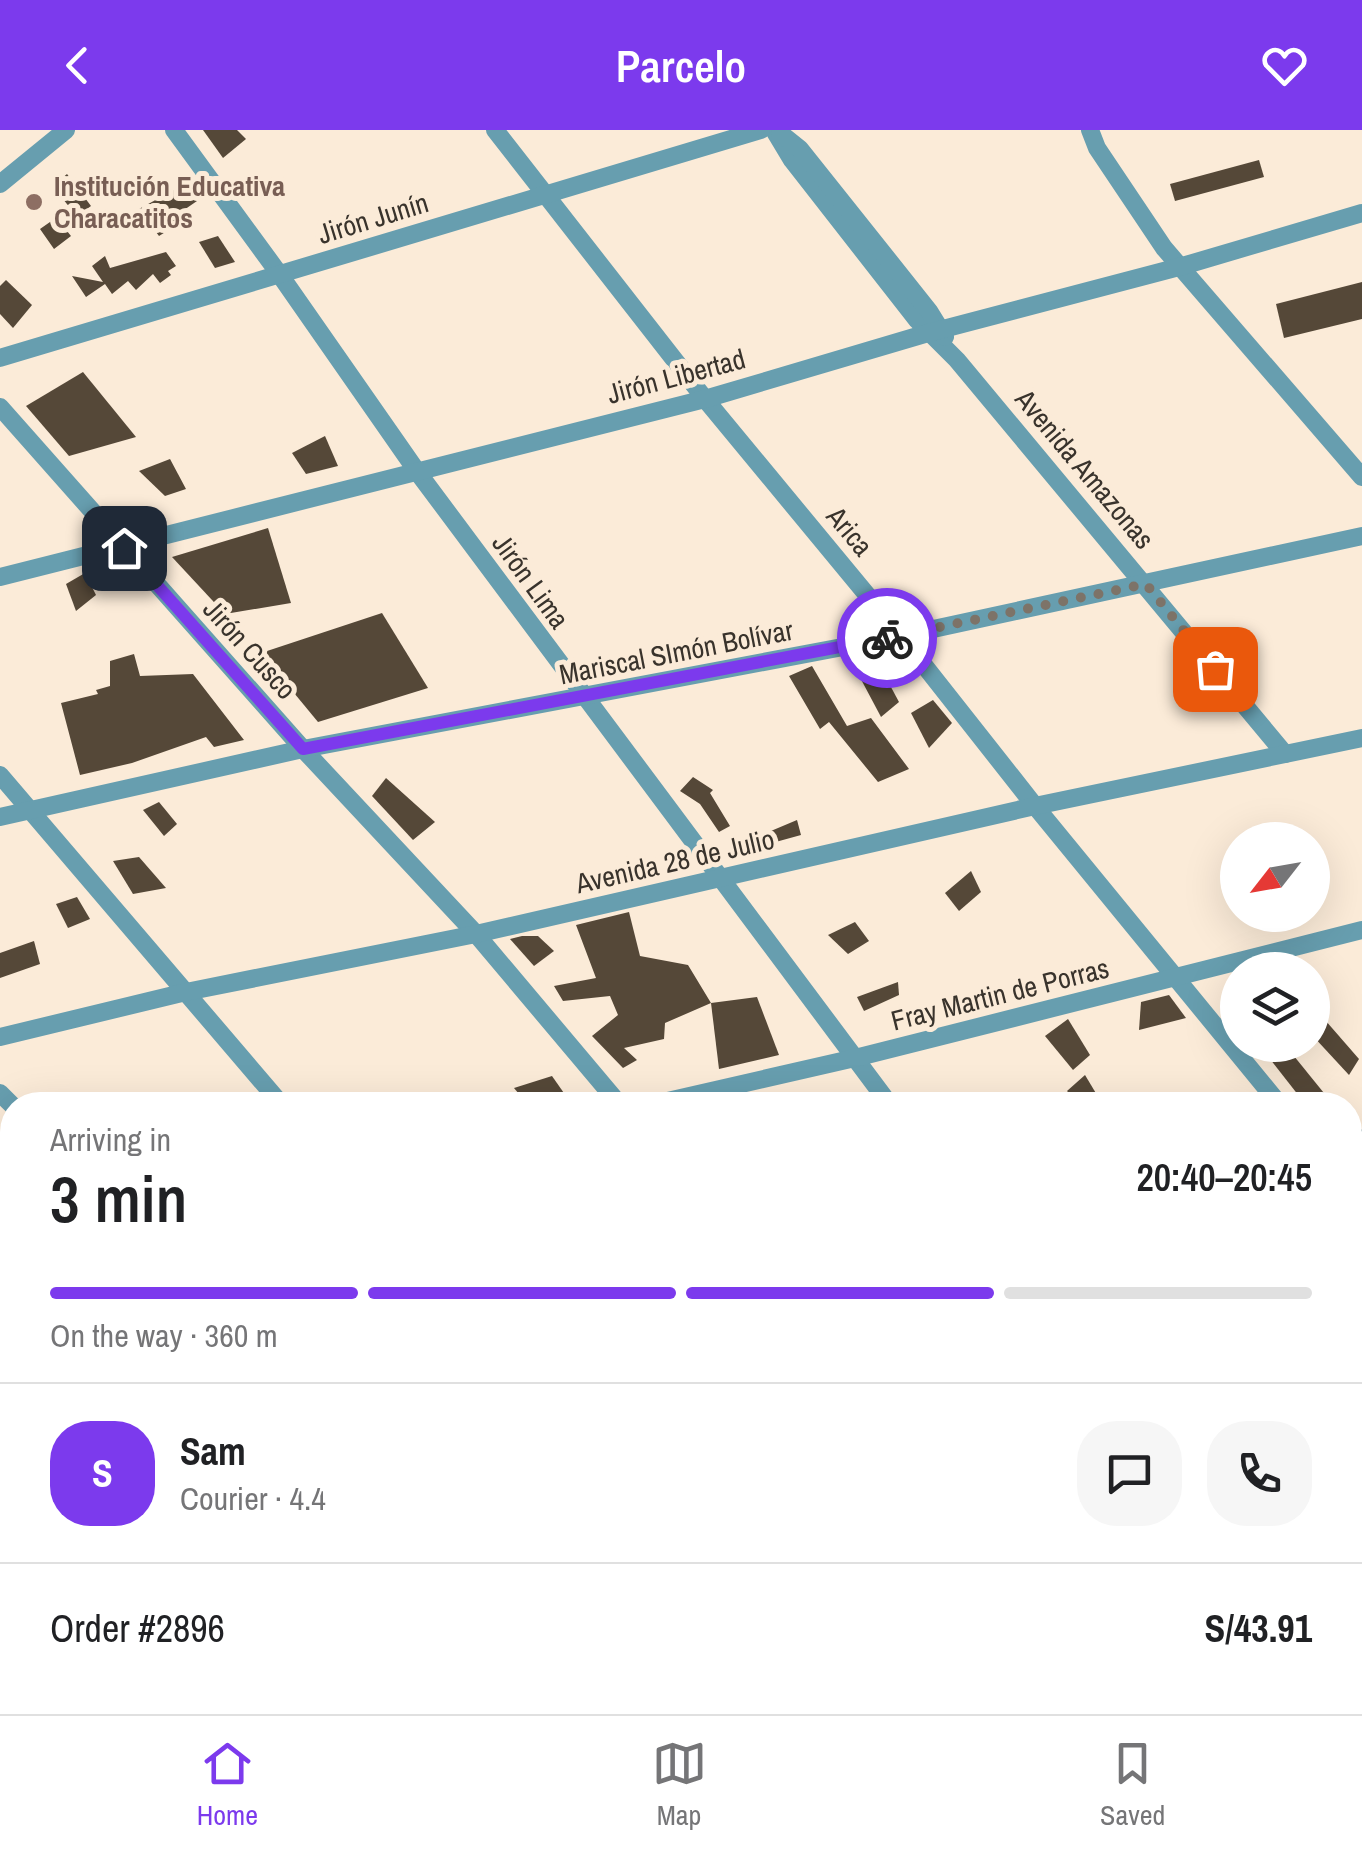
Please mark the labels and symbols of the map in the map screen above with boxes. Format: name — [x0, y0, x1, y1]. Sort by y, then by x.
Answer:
place label: Institución Educativa Characatitos — [54, 167, 285, 237]
street label: Jirón Junín — [313, 183, 433, 253]
marker: Institución Educativa Characatitos — [23, 191, 45, 213]
street label: Jirón Libertad — [603, 339, 749, 413]
street label: Avenida Amazonas — [1006, 380, 1163, 557]
street label: Arica — [818, 497, 882, 564]
pin — [82, 506, 167, 591]
street label: Jirón Lima — [484, 526, 578, 636]
courier — [837, 588, 937, 688]
street label: Jirón Cusco — [195, 591, 305, 707]
street label: Mariscal SImón Bolívar — [556, 611, 796, 693]
pin — [1173, 627, 1258, 712]
street label: Avenida 28 de Julio — [571, 820, 778, 903]
north arrow — [1220, 822, 1330, 932]
street label: Fray Martin de Porras — [887, 949, 1113, 1039]

